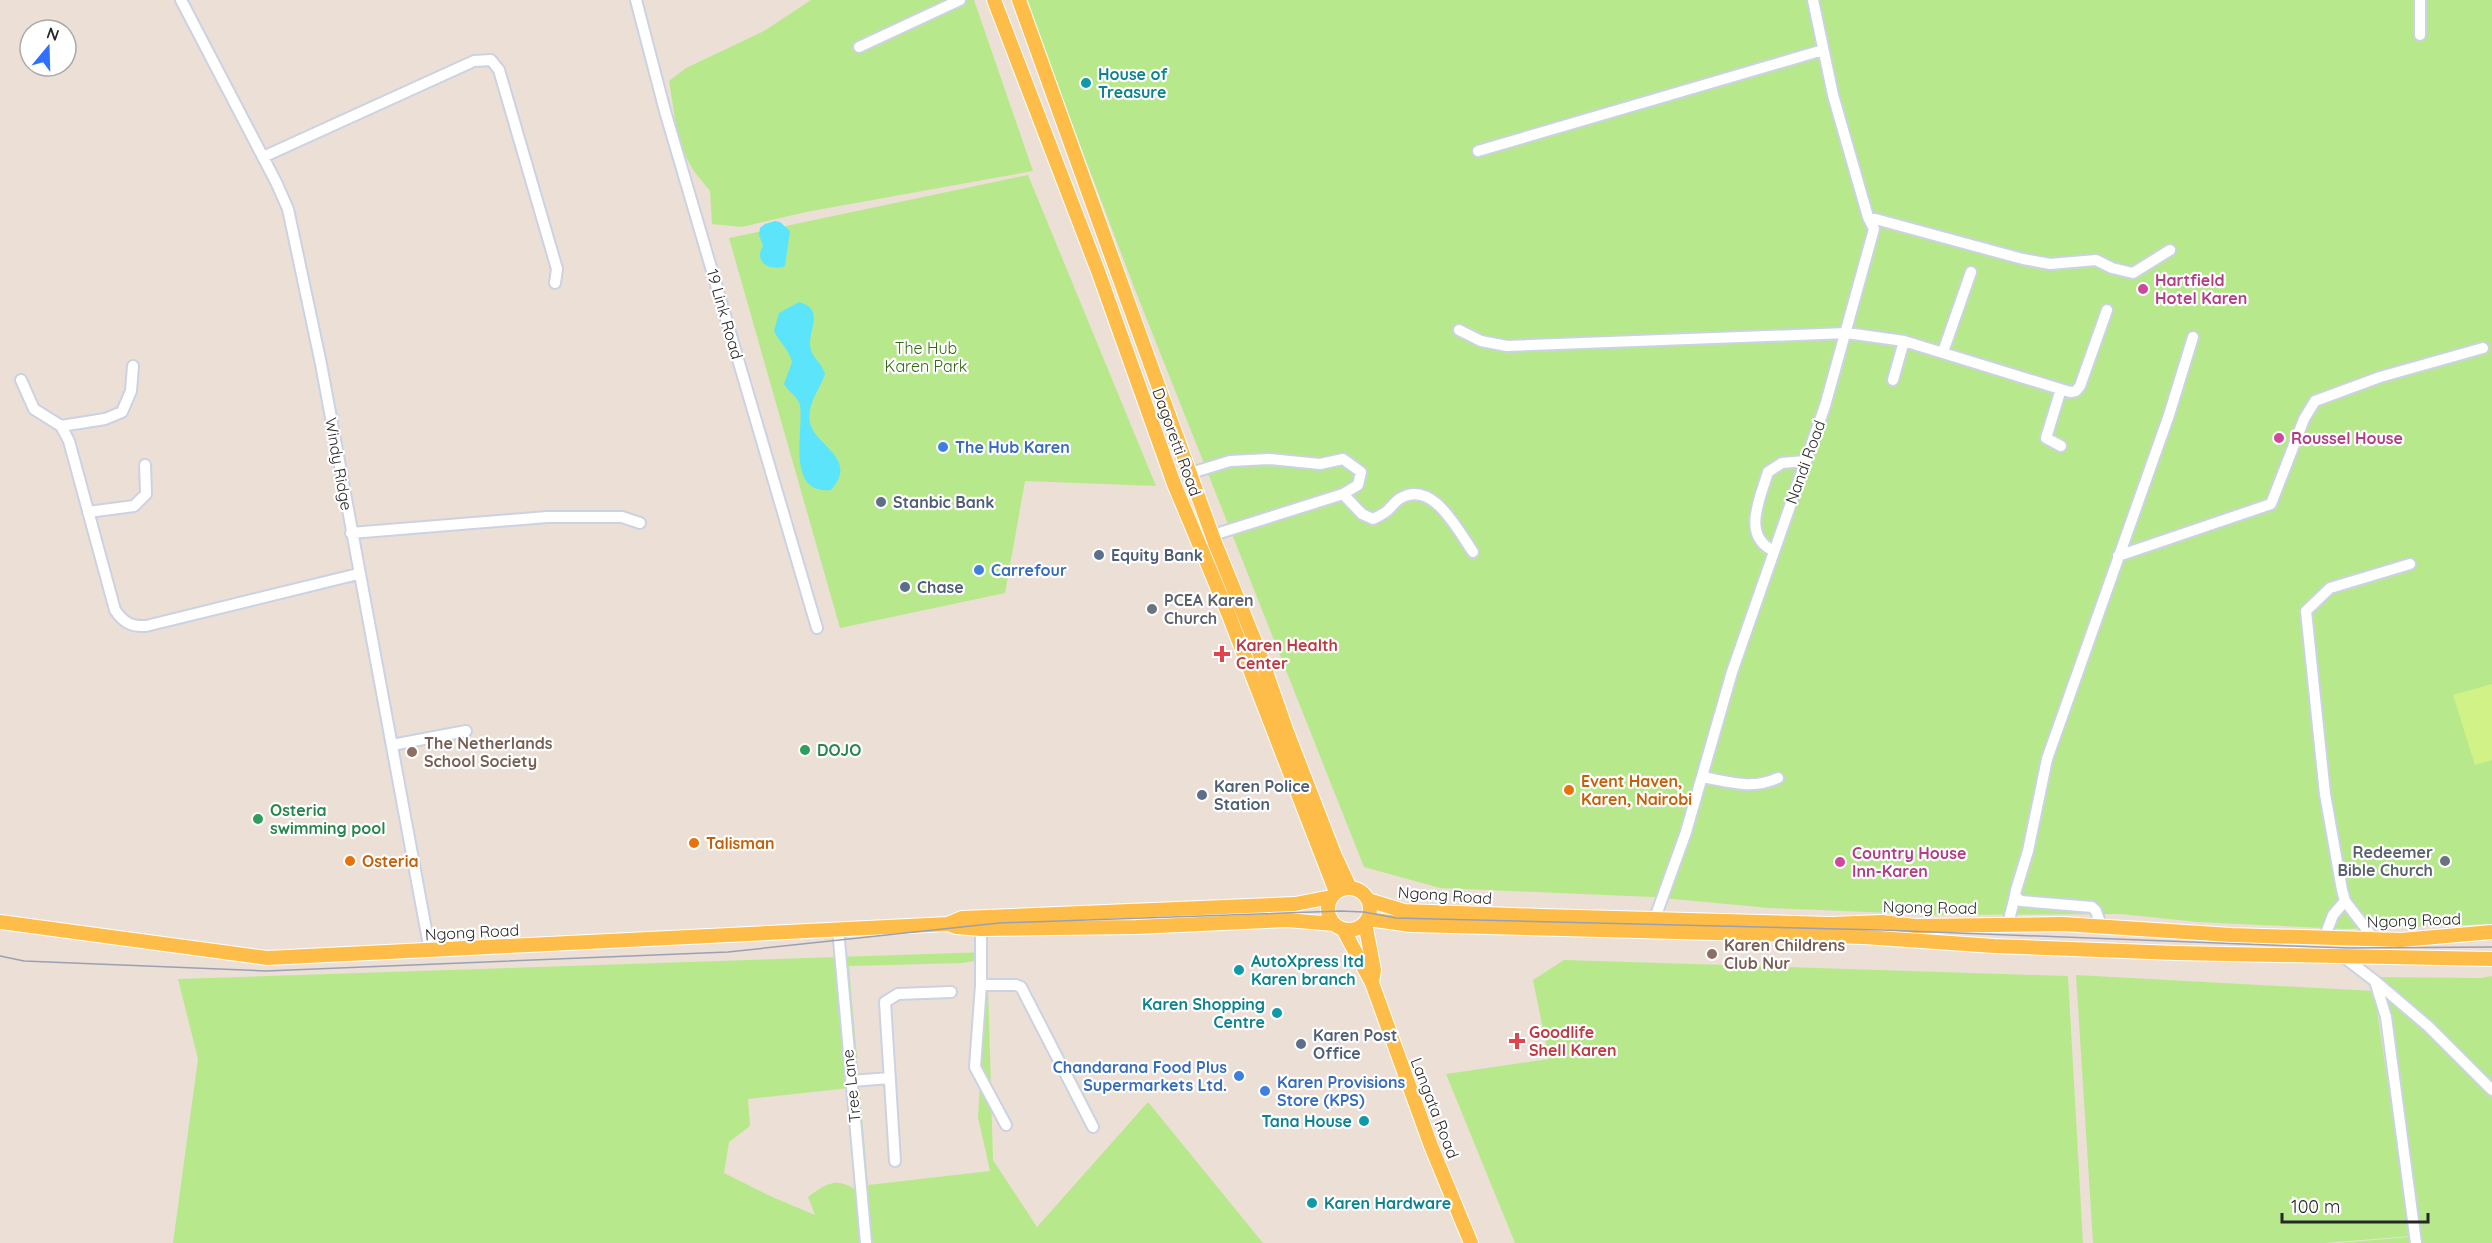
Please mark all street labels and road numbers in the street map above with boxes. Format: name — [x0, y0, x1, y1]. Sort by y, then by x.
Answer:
street label: 19 Link Road — [703, 267, 747, 361]
street label: Dagoretti Road — [1148, 385, 1206, 499]
street label: Windy Ridge — [321, 416, 357, 512]
street label: Nandi Road — [1781, 417, 1829, 507]
street label: Ngong Road — [1397, 882, 1493, 908]
street label: Ngong Road — [1883, 896, 1977, 918]
street label: Ngong Road — [2367, 908, 2461, 932]
street label: Ngong Road — [424, 920, 520, 944]
street label: Tree Lane — [837, 1048, 865, 1124]
street label: Langata Road — [1407, 1055, 1463, 1161]

